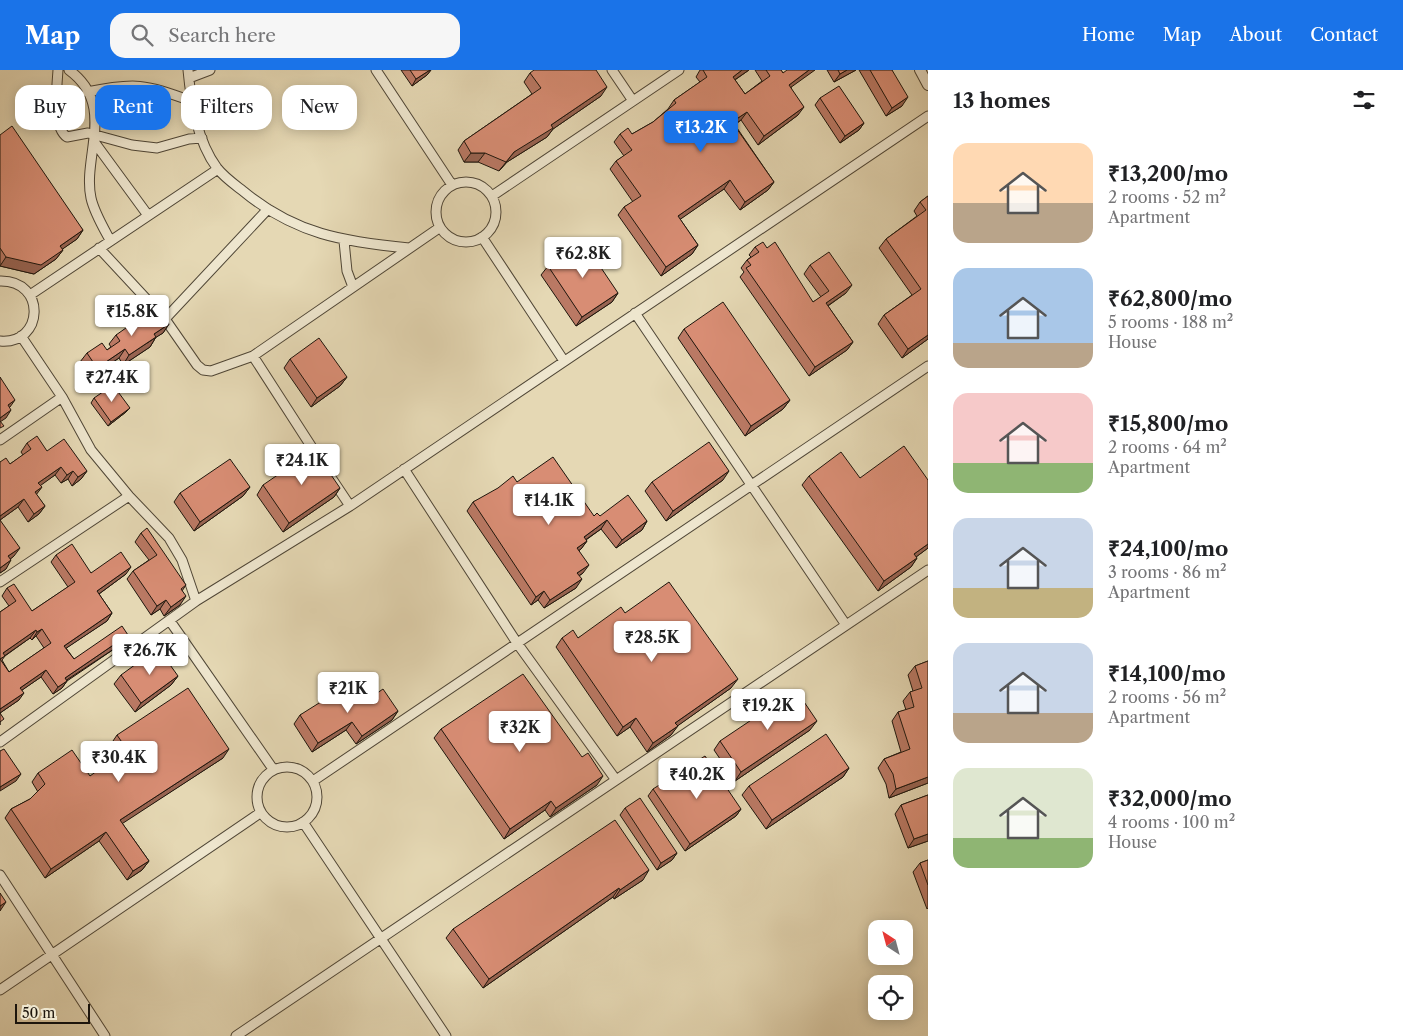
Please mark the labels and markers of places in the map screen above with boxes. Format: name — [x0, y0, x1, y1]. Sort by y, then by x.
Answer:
pin: ₹13.2K — [660, 111, 742, 153]
pin: ₹62.8K — [542, 236, 624, 279]
pin: ₹15.8K — [91, 294, 173, 337]
pin: ₹27.4K — [71, 360, 153, 403]
pin: ₹24.1K — [261, 444, 343, 486]
pin: ₹14.1K — [508, 484, 590, 526]
pin: ₹28.5K — [611, 620, 693, 663]
pin: ₹26.7K — [109, 634, 191, 676]
pin: ₹21K — [318, 672, 378, 714]
pin: ₹19.2K — [727, 688, 809, 731]
pin: ₹32K — [490, 710, 550, 753]
pin: ₹30.4K — [78, 740, 160, 783]
pin: ₹40.2K — [656, 758, 738, 800]

